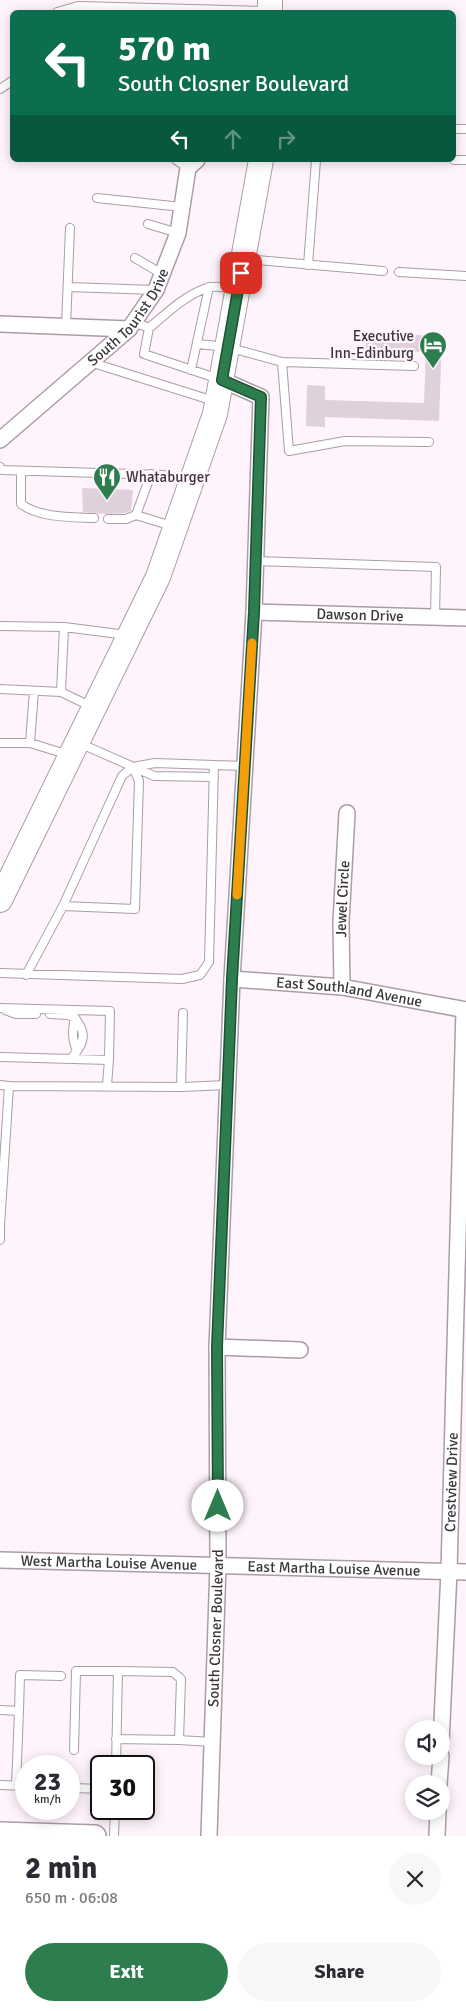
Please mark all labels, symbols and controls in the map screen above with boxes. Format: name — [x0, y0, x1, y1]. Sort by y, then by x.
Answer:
text: 570 m — [118, 27, 211, 70]
icon: left — [35, 30, 100, 95]
text: South Closner Boulevard — [118, 70, 349, 97]
icon: left — [166, 125, 194, 153]
icon: ahead — [219, 125, 247, 153]
icon: right — [272, 125, 300, 153]
pin — [220, 252, 262, 294]
icon: arrive — [227, 259, 255, 287]
street label: South Tourist Drive — [84, 266, 172, 370]
place label: Executive Inn-Edinburg — [330, 327, 414, 362]
hotel icon: Executive Inn-Edinburg — [418, 330, 448, 369]
restaurant icon: Whataburger — [92, 462, 122, 501]
place label: Whataburger — [126, 468, 210, 486]
street label: Dawson Drive — [316, 605, 404, 625]
street label: Jewel Circle — [332, 860, 353, 938]
street label: East Southland Avenue — [276, 973, 424, 1011]
street label: Crestview Drive — [441, 1432, 462, 1532]
position arrow — [191, 1479, 243, 1531]
street label: South Closner Boulevard — [204, 1549, 227, 1707]
street label: West Martha Louise Avenue — [20, 1552, 197, 1574]
street label: East Martha Louise Avenue — [247, 1557, 421, 1580]
map controls — [405, 1720, 450, 1820]
button: sound — [405, 1720, 450, 1765]
speed limit sign: 30 — [90, 1755, 155, 1820]
text: 23 — [34, 1766, 61, 1797]
button: layers — [405, 1775, 450, 1820]
text: km/h — [34, 1792, 61, 1807]
text: 2 min — [25, 1850, 97, 1887]
button: close — [389, 1853, 441, 1905]
text: 650 m · 06:08 — [25, 1888, 118, 1908]
button: Exit — [25, 1943, 228, 2001]
button: Share — [238, 1943, 441, 2001]

